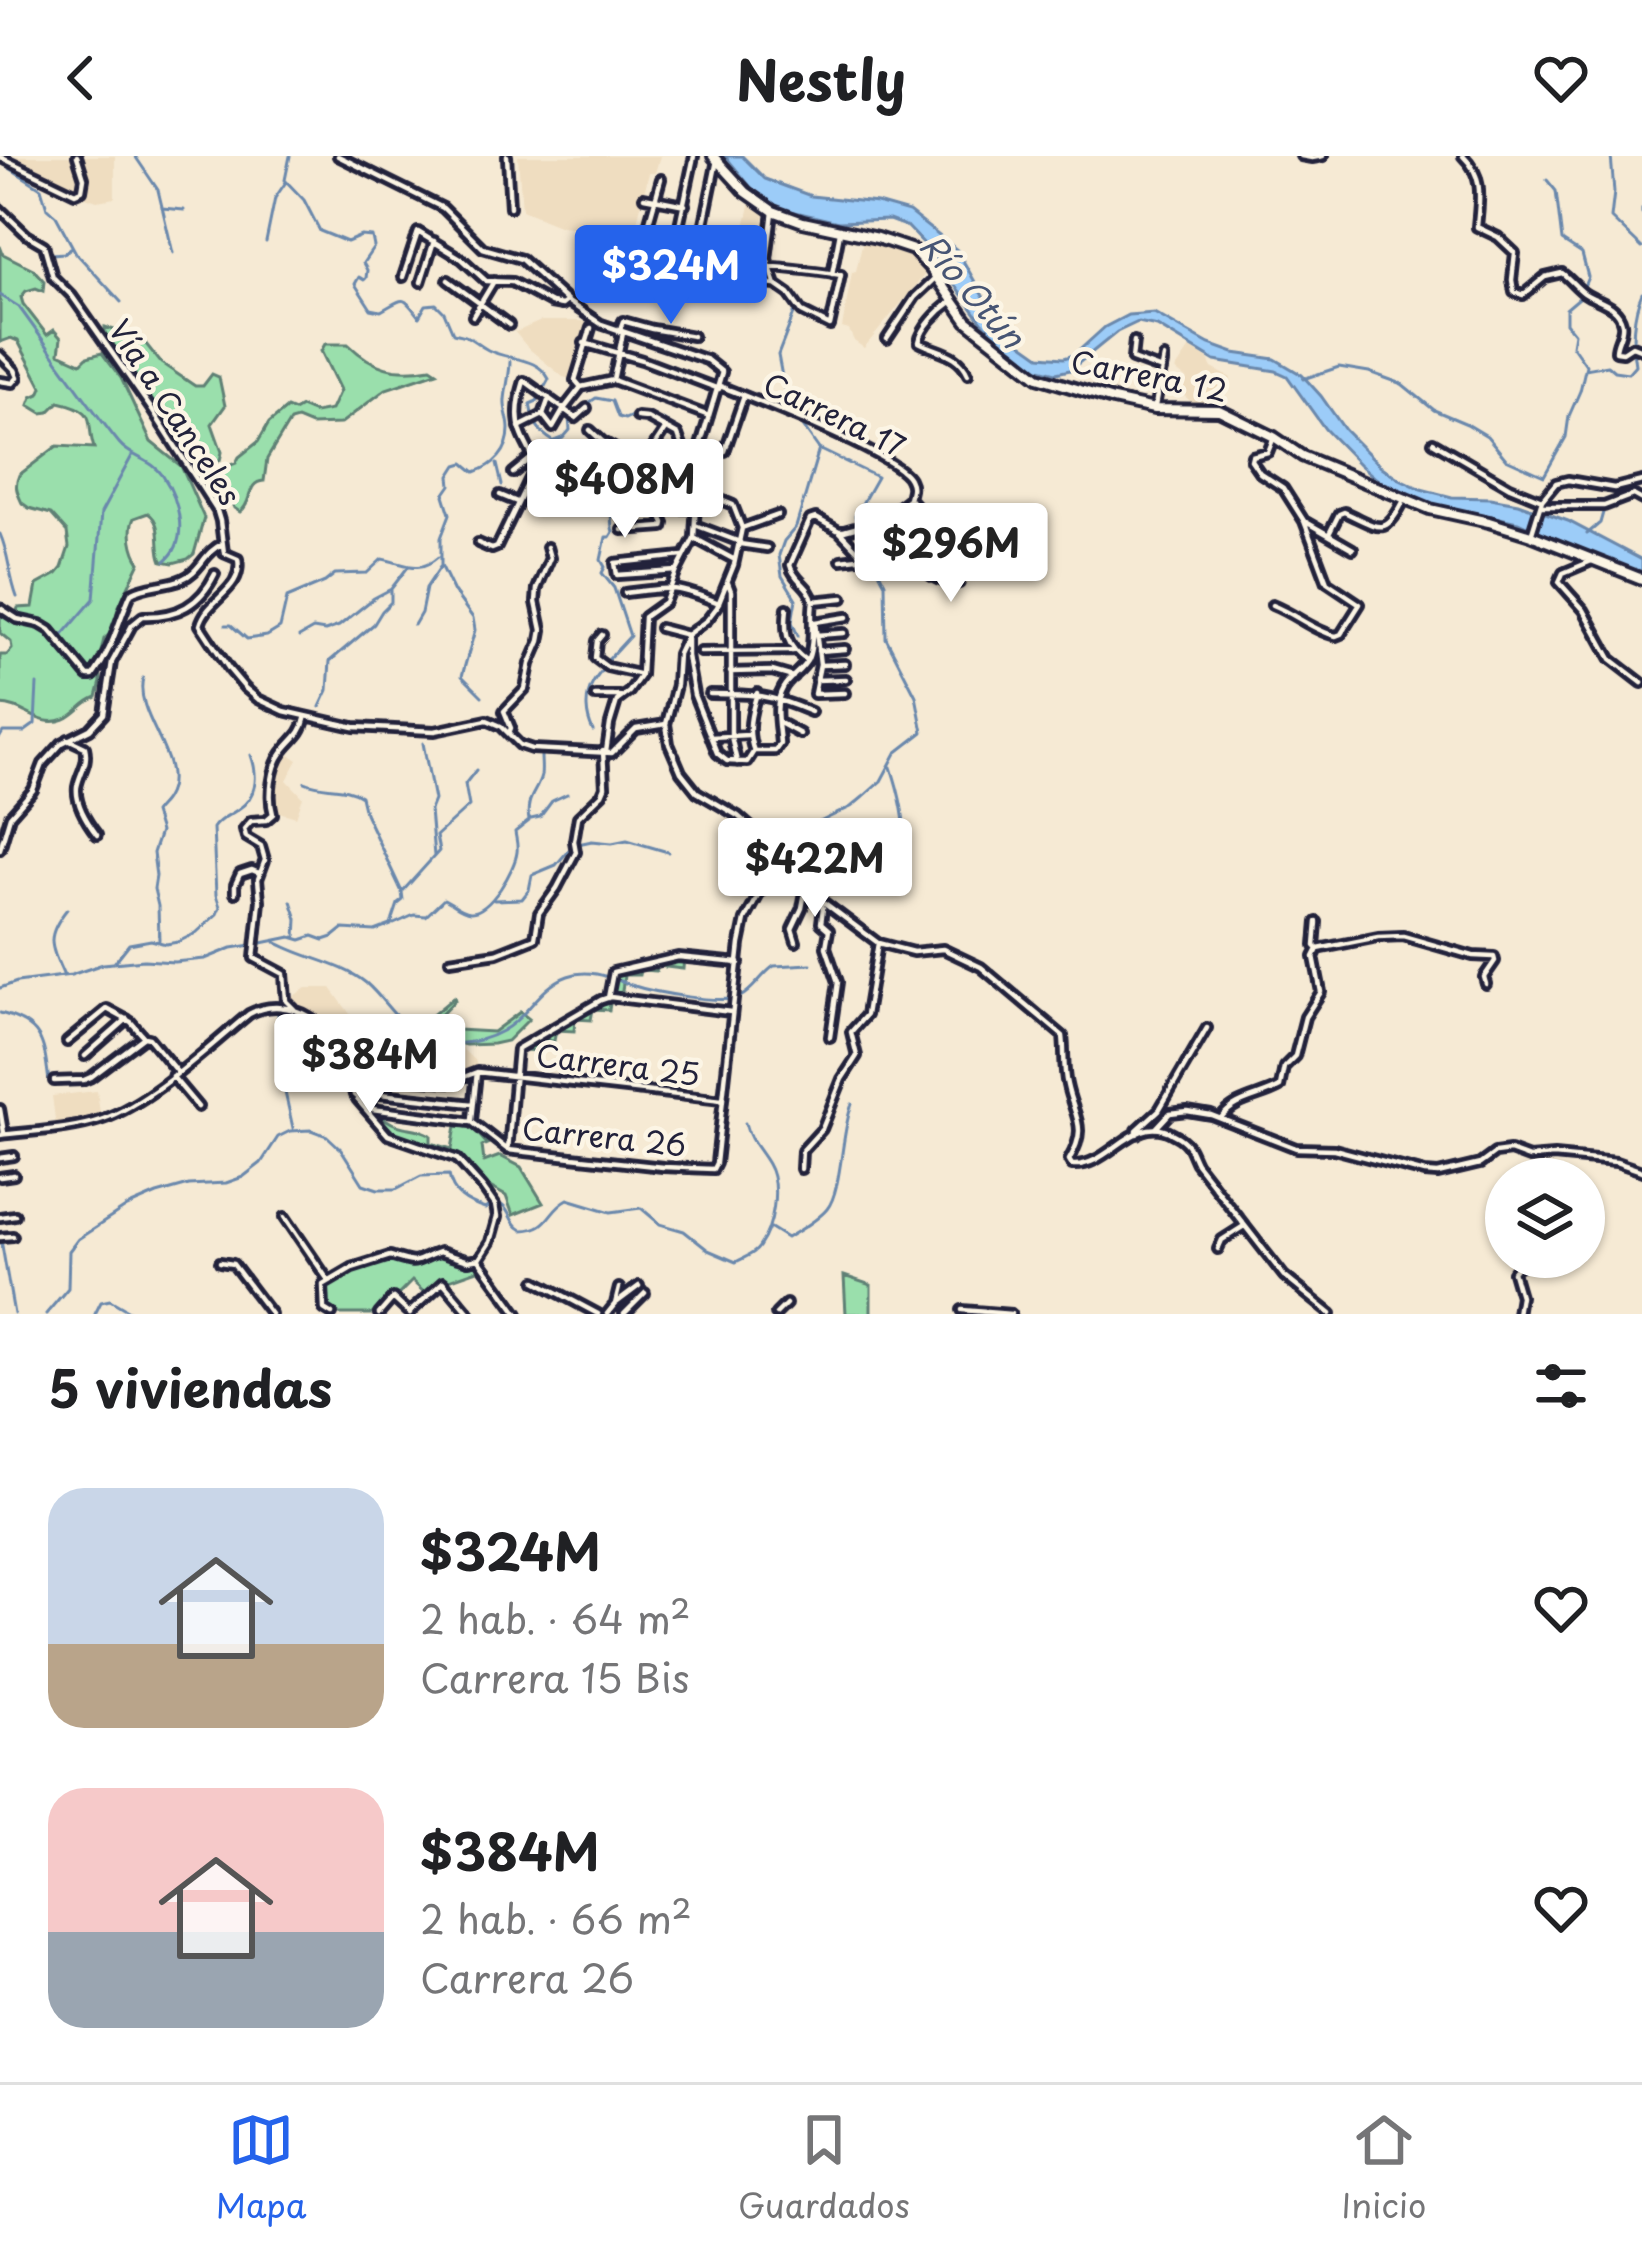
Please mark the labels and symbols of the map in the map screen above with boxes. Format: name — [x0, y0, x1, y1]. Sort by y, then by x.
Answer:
water label: Río Otún — [909, 221, 1039, 360]
pin: $324M — [587, 225, 755, 327]
street label: Vía a Canceles — [99, 310, 253, 514]
street label: Carrera 12 — [1067, 337, 1232, 412]
street label: Carrera 17 — [756, 360, 914, 468]
pin: $408M — [541, 439, 709, 541]
pin: $296M — [867, 503, 1035, 605]
pin: $422M — [731, 818, 899, 920]
pin: $384M — [286, 1014, 454, 1116]
street label: Carrera 25 — [534, 1031, 703, 1096]
street label: Carrera 26 — [520, 1105, 689, 1167]

